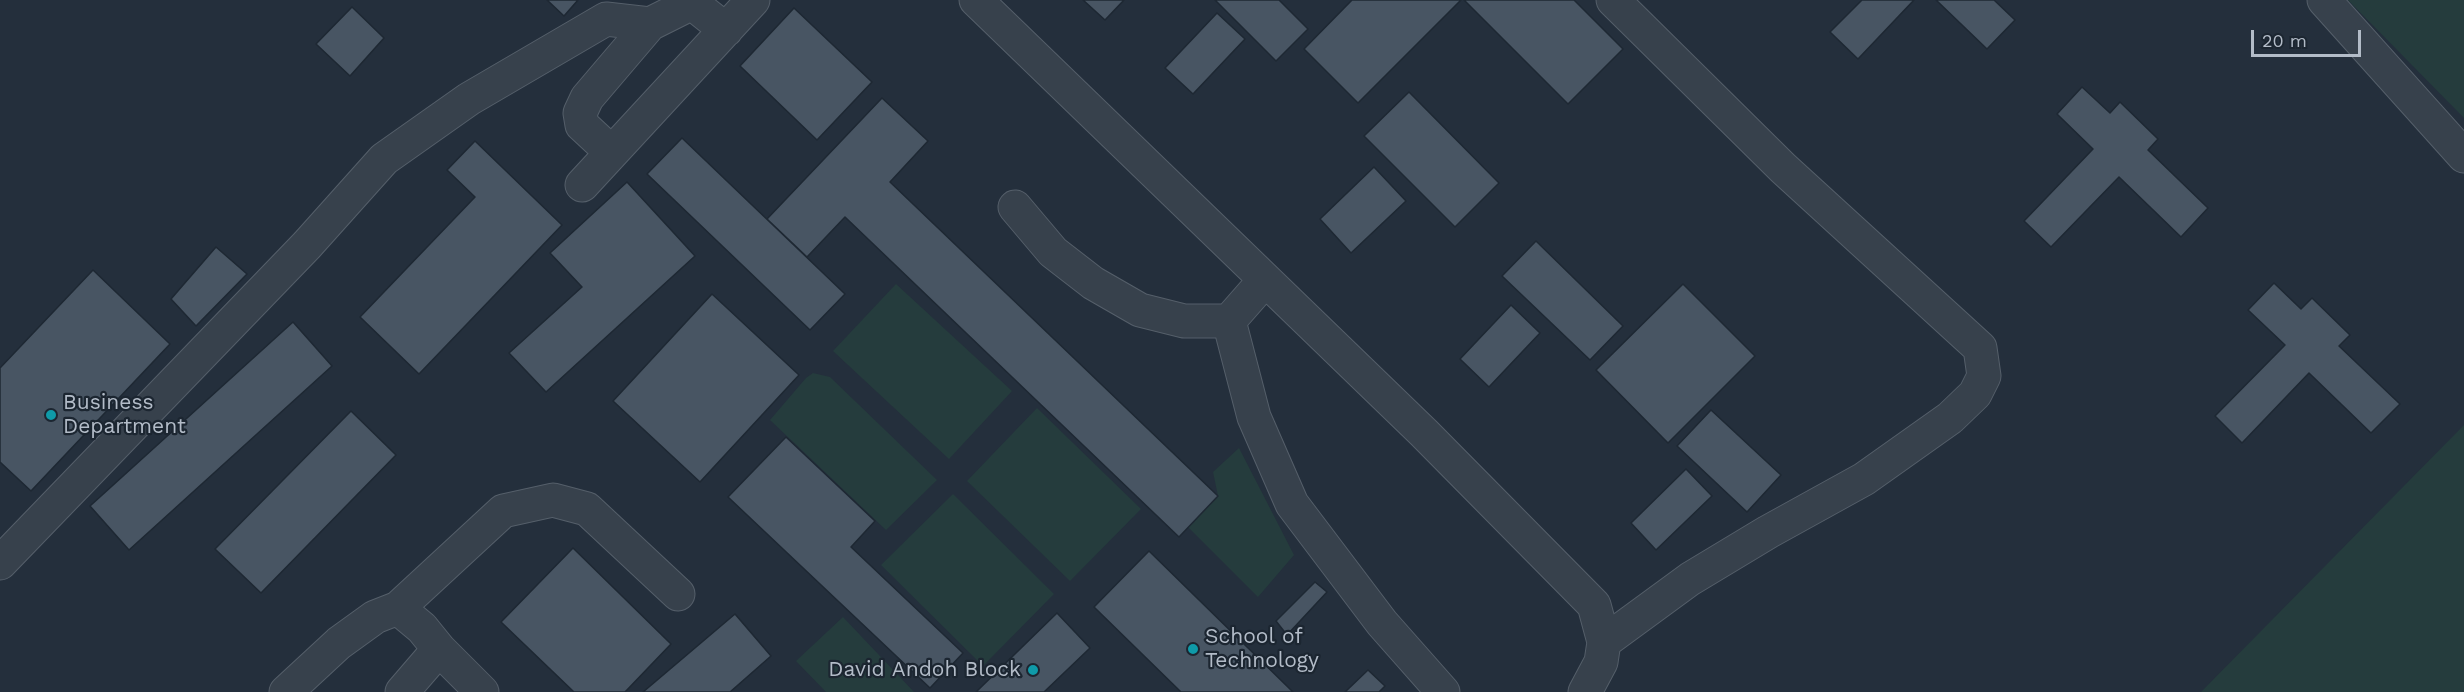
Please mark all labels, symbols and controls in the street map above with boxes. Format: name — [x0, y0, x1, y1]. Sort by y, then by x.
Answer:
scale bar — [2254, 18, 2364, 56]
text: 20 m — [2262, 30, 2307, 51]
place label: Business Department — [63, 390, 186, 440]
marker: Business Department — [44, 408, 58, 422]
place label: School of Technology — [1205, 624, 1319, 674]
marker: School of Technology — [1186, 642, 1200, 656]
place label: David Andoh Block — [828, 657, 1021, 683]
marker: David Andoh Block — [1026, 663, 1040, 677]

